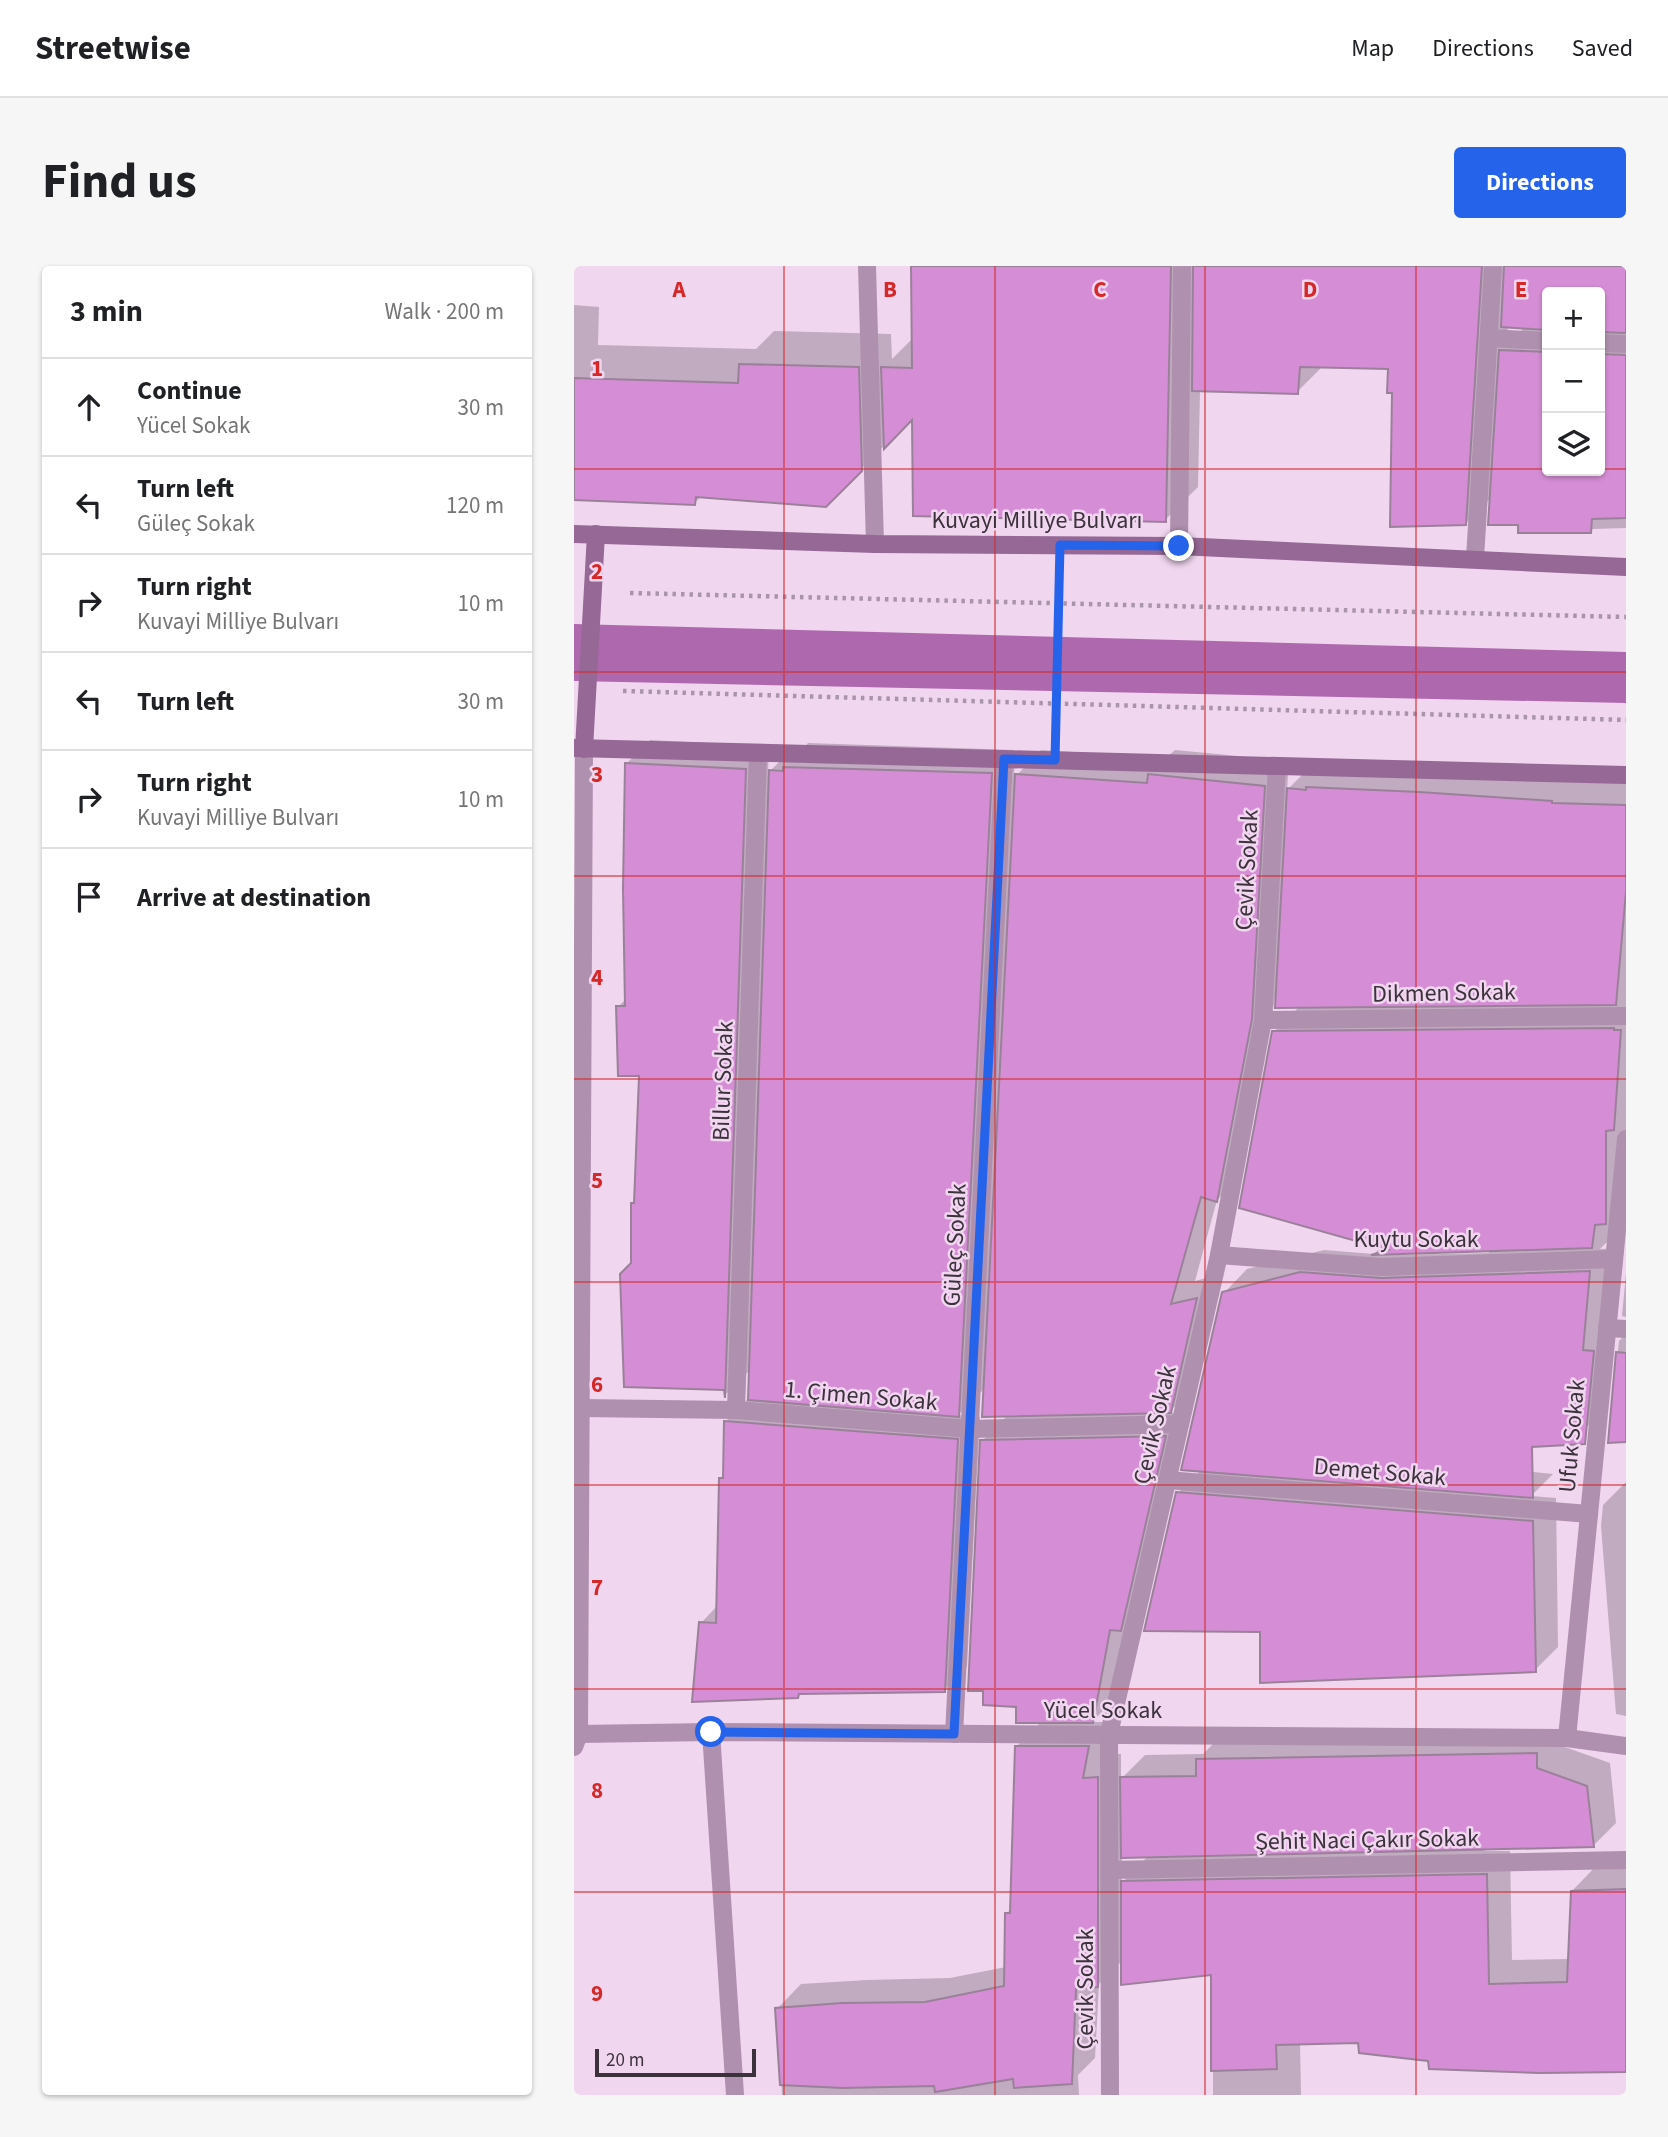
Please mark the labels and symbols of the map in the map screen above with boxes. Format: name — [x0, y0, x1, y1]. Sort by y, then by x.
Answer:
text: A — [671, 273, 686, 306]
text: B — [883, 273, 897, 306]
text: C — [1093, 273, 1107, 306]
text: D — [1303, 273, 1317, 306]
text: E — [1515, 273, 1527, 306]
text: 1 — [591, 352, 603, 385]
street label: Kuvayi Milliye Bulvarı — [931, 503, 1143, 538]
route end — [1163, 530, 1194, 561]
text: 2 — [591, 555, 603, 588]
text: 3 — [591, 758, 603, 791]
street label: Çevik Sokak — [1226, 809, 1268, 931]
text: 4 — [591, 961, 603, 994]
street label: Dikmen Sokak — [1372, 974, 1516, 1012]
street label: Billur Sokak — [703, 1020, 743, 1142]
text: 5 — [591, 1164, 603, 1197]
street label: Güleç Sokak — [934, 1183, 976, 1307]
street label: Kuytu Sokak — [1353, 1222, 1479, 1257]
street label: Çevik Sokak — [1124, 1362, 1186, 1488]
text: 6 — [591, 1368, 603, 1401]
street label: 1. Çimen Sokak — [783, 1372, 939, 1420]
street label: Ufuk Sokak — [1550, 1378, 1594, 1494]
street label: Demet Sokak — [1312, 1449, 1448, 1495]
text: 7 — [591, 1571, 603, 1604]
street label: Yücel Sokak — [1043, 1693, 1162, 1728]
route start — [695, 1716, 726, 1747]
text: 8 — [591, 1774, 603, 1807]
street label: Şehit Naci Çakır Sokak — [1255, 1821, 1479, 1859]
street label: Çevik Sokak — [1068, 1928, 1103, 2049]
text: 9 — [591, 1977, 603, 2010]
scale bar — [595, 2046, 756, 2078]

